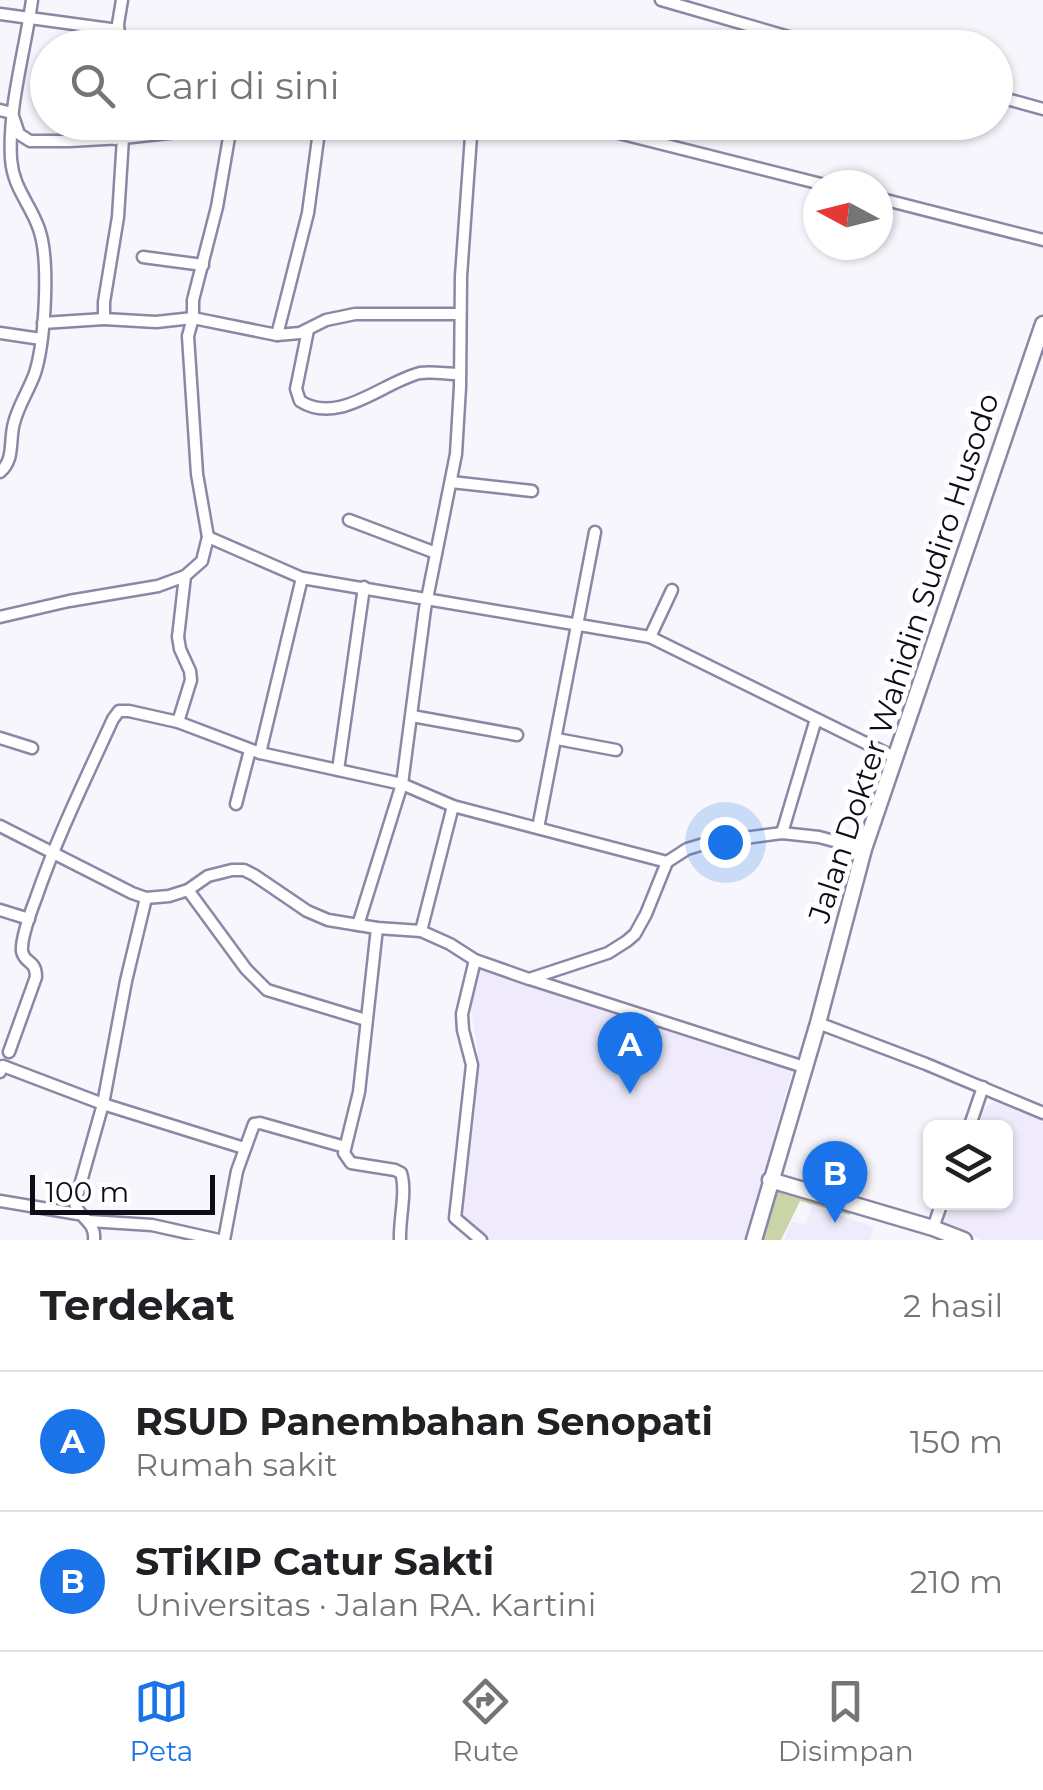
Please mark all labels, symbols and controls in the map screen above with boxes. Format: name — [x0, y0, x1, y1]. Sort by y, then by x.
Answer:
search box — [30, 30, 1013, 140]
icon: search — [65, 58, 120, 113]
text: Cari di sini — [145, 62, 340, 109]
north arrow — [803, 170, 893, 260]
street label: Jalan Dokter Wahidin Sudiro Husodo — [800, 388, 1007, 928]
your location — [700, 817, 751, 868]
pin: A — [598, 1012, 662, 1094]
map controls — [923, 1120, 1013, 1210]
button: layers — [923, 1120, 1013, 1210]
pin: B — [802, 1140, 868, 1223]
scale bar — [30, 1170, 215, 1214]
text: 100 m — [45, 1175, 129, 1209]
text: Terdekat — [40, 1279, 235, 1331]
text: 2 hasil — [903, 1286, 1003, 1325]
text: RSUD Panembahan Senopati — [135, 1398, 713, 1445]
text: A — [60, 1422, 85, 1461]
text: 150 m — [910, 1422, 1003, 1461]
text: Rumah sakit — [135, 1445, 337, 1484]
text: STiKIP Catur Sakti — [135, 1538, 494, 1585]
text: B — [60, 1562, 85, 1601]
text: 210 m — [910, 1562, 1003, 1601]
text: Universitas · Jalan RA. Kartini — [135, 1585, 596, 1624]
tab: Peta — [129, 1674, 193, 1768]
tab: Rute — [452, 1674, 519, 1768]
tab: Disimpan — [778, 1674, 914, 1768]

